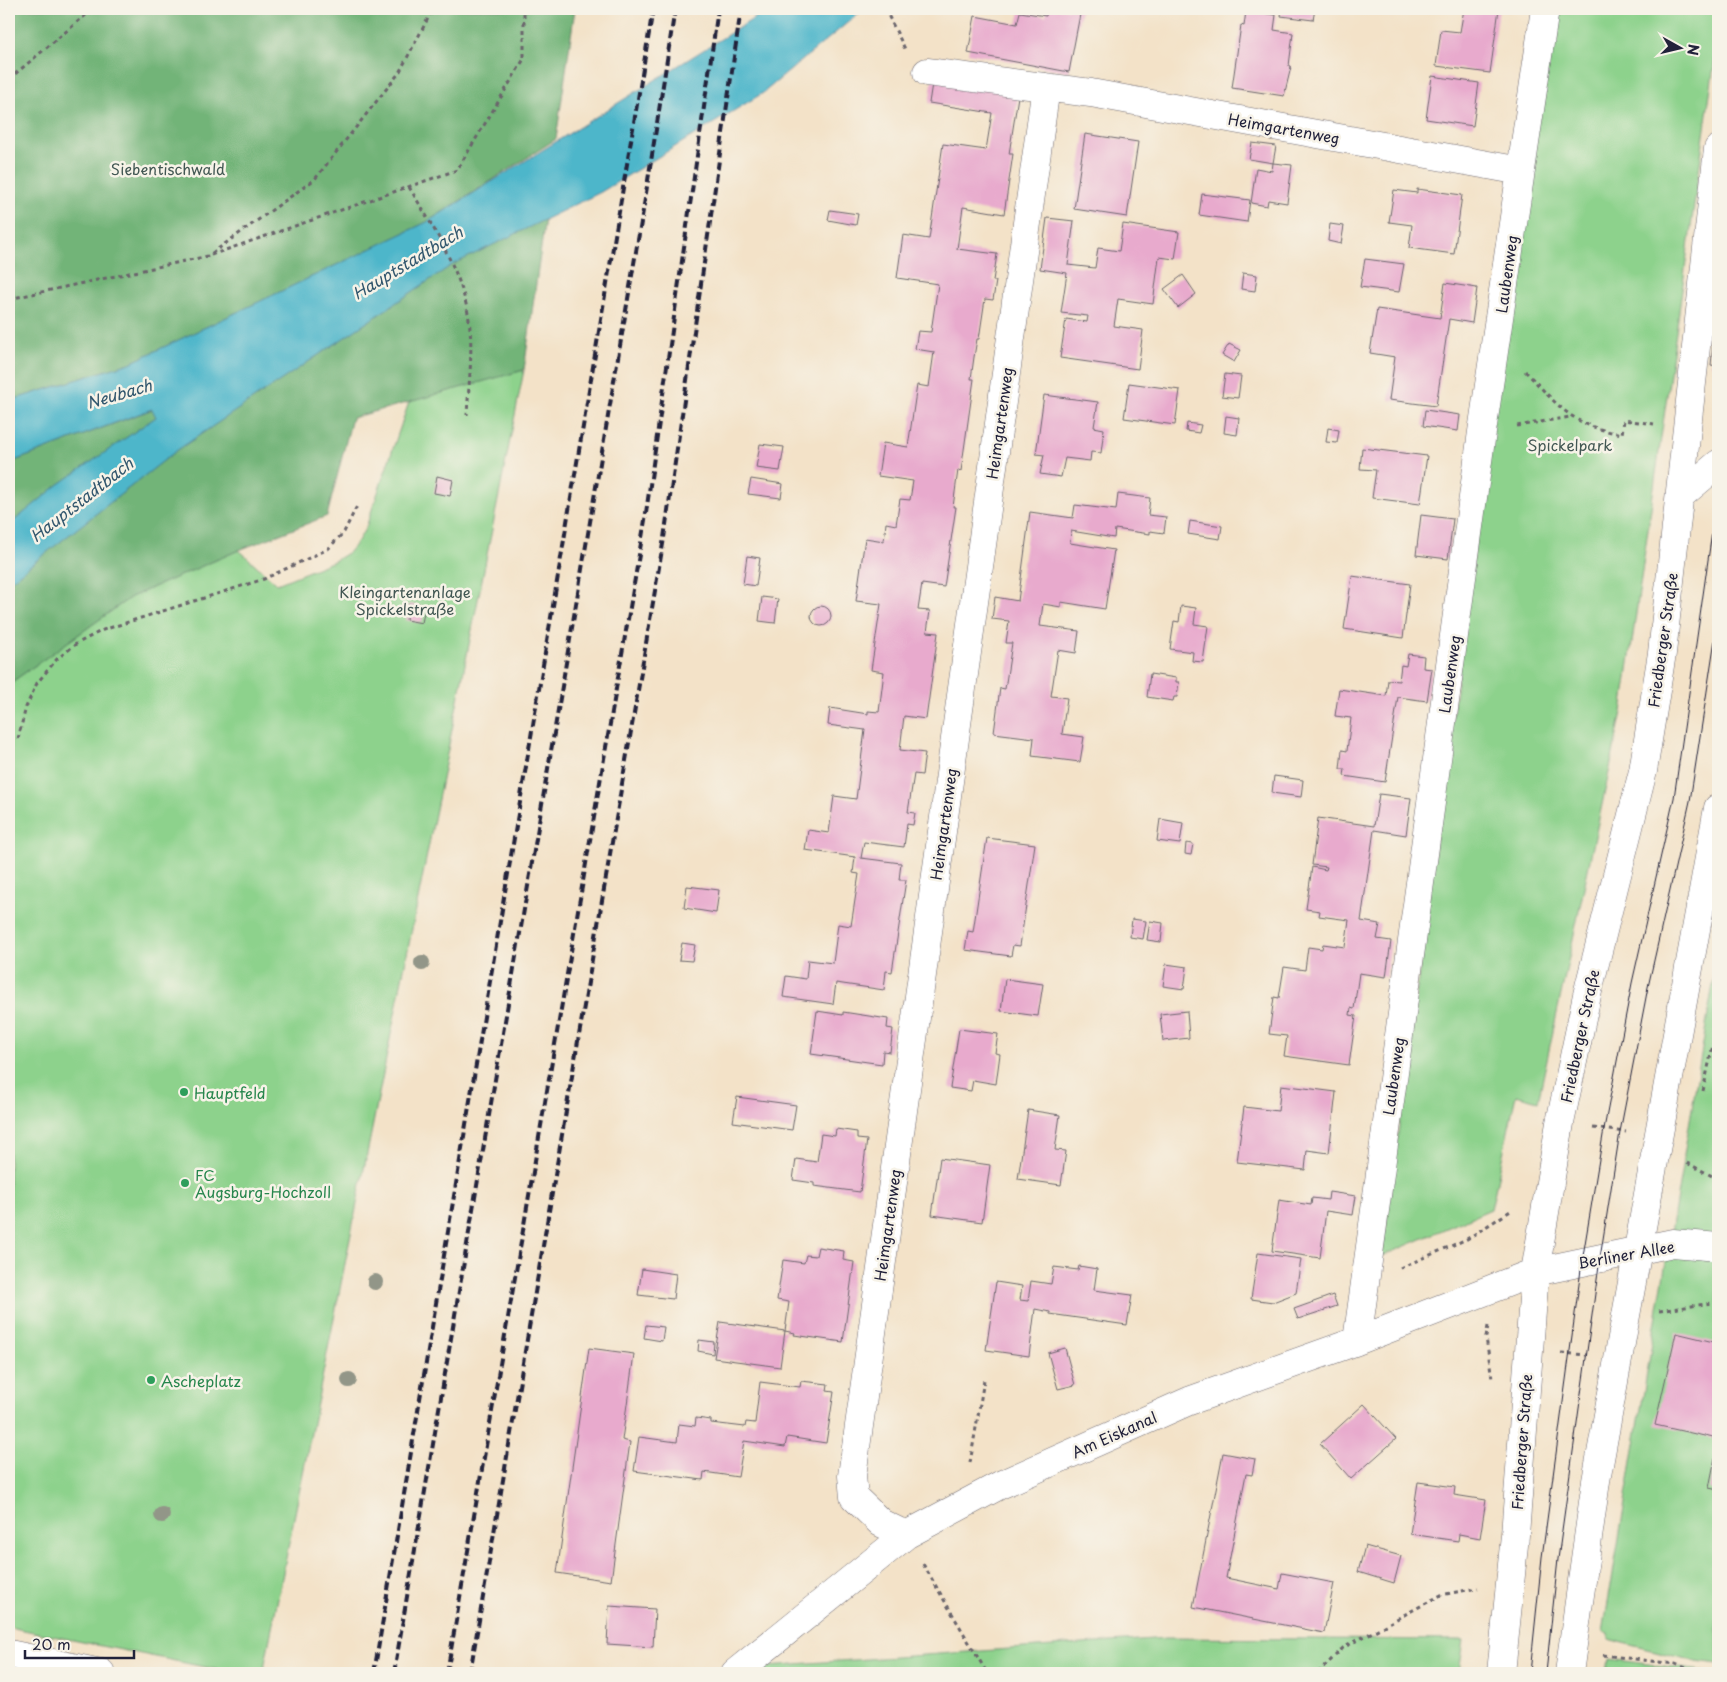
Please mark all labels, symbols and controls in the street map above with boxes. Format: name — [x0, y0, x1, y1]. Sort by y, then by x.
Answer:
north arrow — [1654, 22, 1704, 72]
text: N — [1682, 43, 1705, 57]
street label: Heimgartenweg — [1226, 107, 1342, 149]
park label: Siebentischwald — [111, 157, 225, 180]
water label: Hauptstadtbach — [347, 219, 467, 305]
street label: Laubenweg — [1489, 234, 1523, 314]
street label: Heimgartenweg — [980, 365, 1018, 481]
water label: Neubach — [84, 372, 155, 414]
park label: Spickelpark — [1527, 433, 1613, 456]
water label: Hauptstadtbach — [24, 451, 138, 547]
street label: Friedberger Straße — [1641, 571, 1683, 709]
park label: Kleingartenanlage Spickelstraße — [339, 580, 471, 620]
street label: Laubenweg — [1432, 634, 1466, 714]
street label: Heimgartenweg — [924, 766, 962, 882]
street label: Friedberger Straße — [1554, 967, 1604, 1105]
street label: Laubenweg — [1376, 1036, 1410, 1116]
place label: Hauptfeld — [194, 1081, 266, 1104]
marker: Hauptfeld — [178, 1086, 190, 1098]
place label: FC Augsburg-Hochzoll — [195, 1163, 331, 1203]
street label: Heimgartenweg — [868, 1167, 906, 1283]
marker: FC Augsburg-Hochzoll — [179, 1177, 191, 1189]
street label: Berliner Allee — [1576, 1234, 1676, 1274]
place label: Ascheplatz — [161, 1369, 241, 1392]
street label: Friedberger Straße — [1505, 1373, 1537, 1511]
marker: Ascheplatz — [145, 1374, 157, 1386]
street label: Am Eiskanal — [1068, 1405, 1160, 1463]
scale bar — [25, 1627, 134, 1659]
text: 20 m — [32, 1632, 71, 1655]

